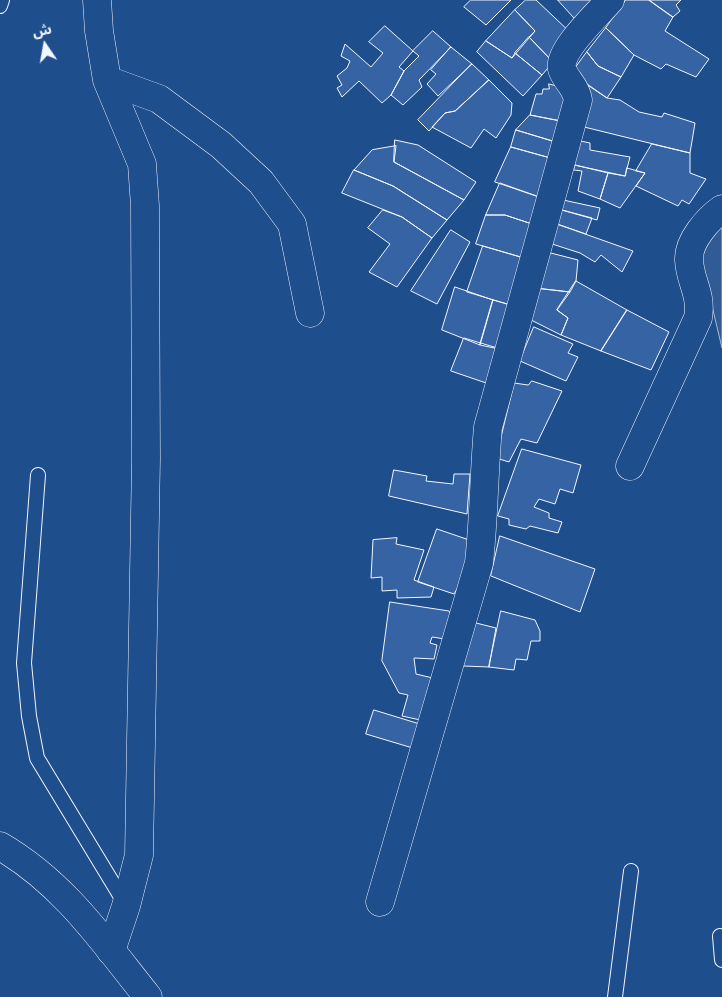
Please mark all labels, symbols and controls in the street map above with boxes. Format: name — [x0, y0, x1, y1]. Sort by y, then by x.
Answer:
north arrow — [20, 20, 70, 70]
text: ش — [31, 20, 53, 41]

